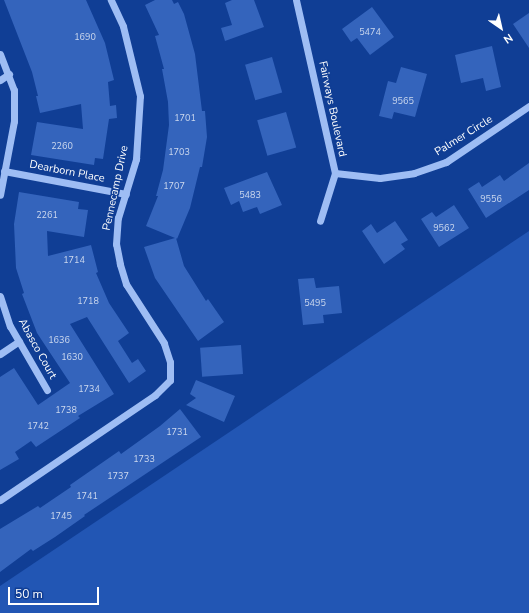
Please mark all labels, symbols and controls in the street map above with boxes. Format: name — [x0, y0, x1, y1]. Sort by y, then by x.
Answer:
north arrow — [481, 8, 521, 48]
house number: 5474 — [359, 27, 381, 37]
text: N — [500, 30, 516, 47]
house number: 1690 — [74, 32, 96, 42]
street label: Fairways Boulevard — [315, 60, 349, 158]
house number: 9565 — [392, 96, 414, 106]
house number: 1701 — [174, 113, 196, 123]
street label: Palmer Circle — [433, 113, 495, 159]
house number: 2260 — [51, 141, 73, 151]
street label: Pennecamp Drive — [101, 144, 131, 232]
house number: 1703 — [168, 147, 190, 157]
street label: Dearborn Place — [28, 158, 106, 186]
house number: 1707 — [163, 181, 185, 191]
house number: 5483 — [239, 190, 261, 200]
house number: 9556 — [480, 194, 502, 204]
house number: 2261 — [36, 210, 58, 220]
house number: 9562 — [433, 223, 455, 233]
house number: 1714 — [63, 255, 85, 265]
house number: 1718 — [77, 296, 99, 306]
house number: 5495 — [304, 298, 326, 308]
street label: Abasco Court — [15, 317, 59, 381]
house number: 1636 — [48, 335, 70, 345]
house number: 1630 — [61, 352, 83, 362]
house number: 1734 — [78, 384, 100, 394]
house number: 1738 — [55, 405, 77, 415]
house number: 1742 — [27, 421, 49, 431]
house number: 1731 — [166, 427, 188, 437]
house number: 1733 — [133, 454, 155, 464]
house number: 1737 — [107, 471, 129, 481]
house number: 1741 — [76, 491, 98, 501]
house number: 1745 — [50, 511, 72, 521]
scale bar — [10, 579, 101, 605]
text: 50 m — [15, 586, 43, 602]

